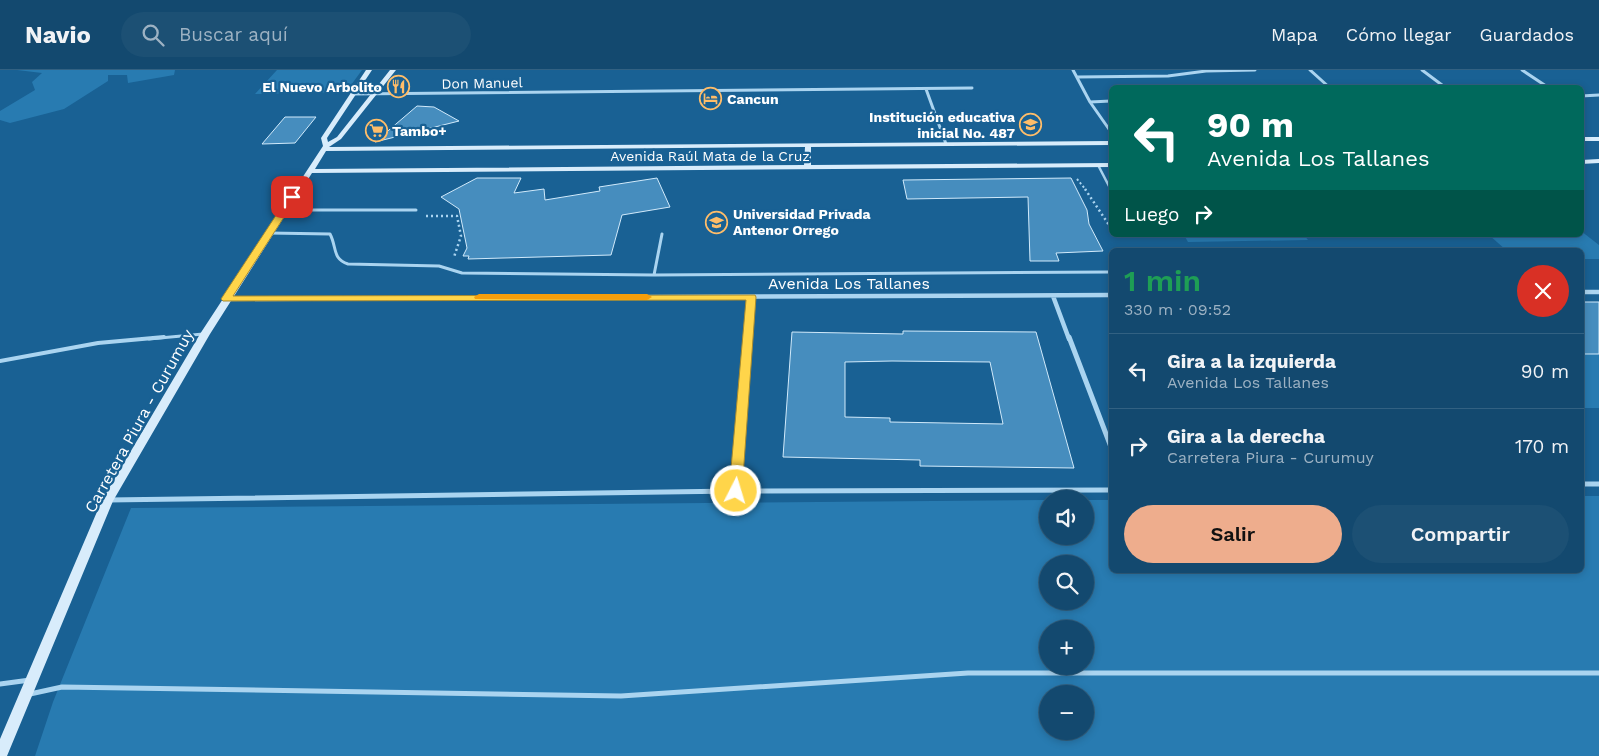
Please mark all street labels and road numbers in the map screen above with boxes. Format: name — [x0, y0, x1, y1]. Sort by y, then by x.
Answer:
street label: Don Manuel — [441, 74, 524, 92]
street label: Avenida Raúl Mata de la Cruz — [610, 148, 810, 164]
street label: Avenida Los Tallanes — [768, 274, 930, 293]
street label: Carretera Piura - Curumuy — [81, 325, 198, 516]

